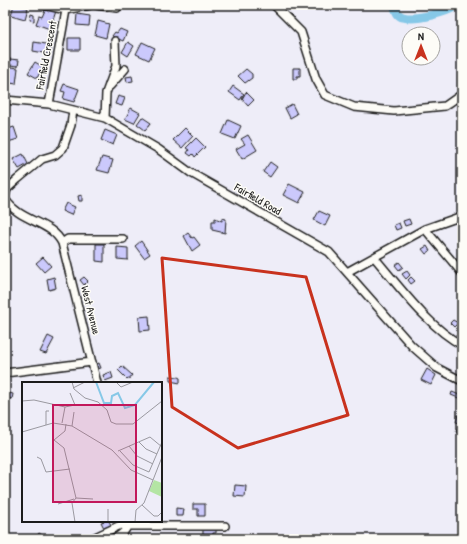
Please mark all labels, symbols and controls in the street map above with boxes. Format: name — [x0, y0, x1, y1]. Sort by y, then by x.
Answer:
street label: Fairfield Crescent — [32, 19, 60, 92]
north arrow — [401, 26, 441, 66]
text: N — [418, 29, 424, 43]
street label: Fairfield Road — [231, 180, 284, 218]
street label: West Avenue — [78, 284, 104, 336]
inset map — [22, 382, 162, 522]

